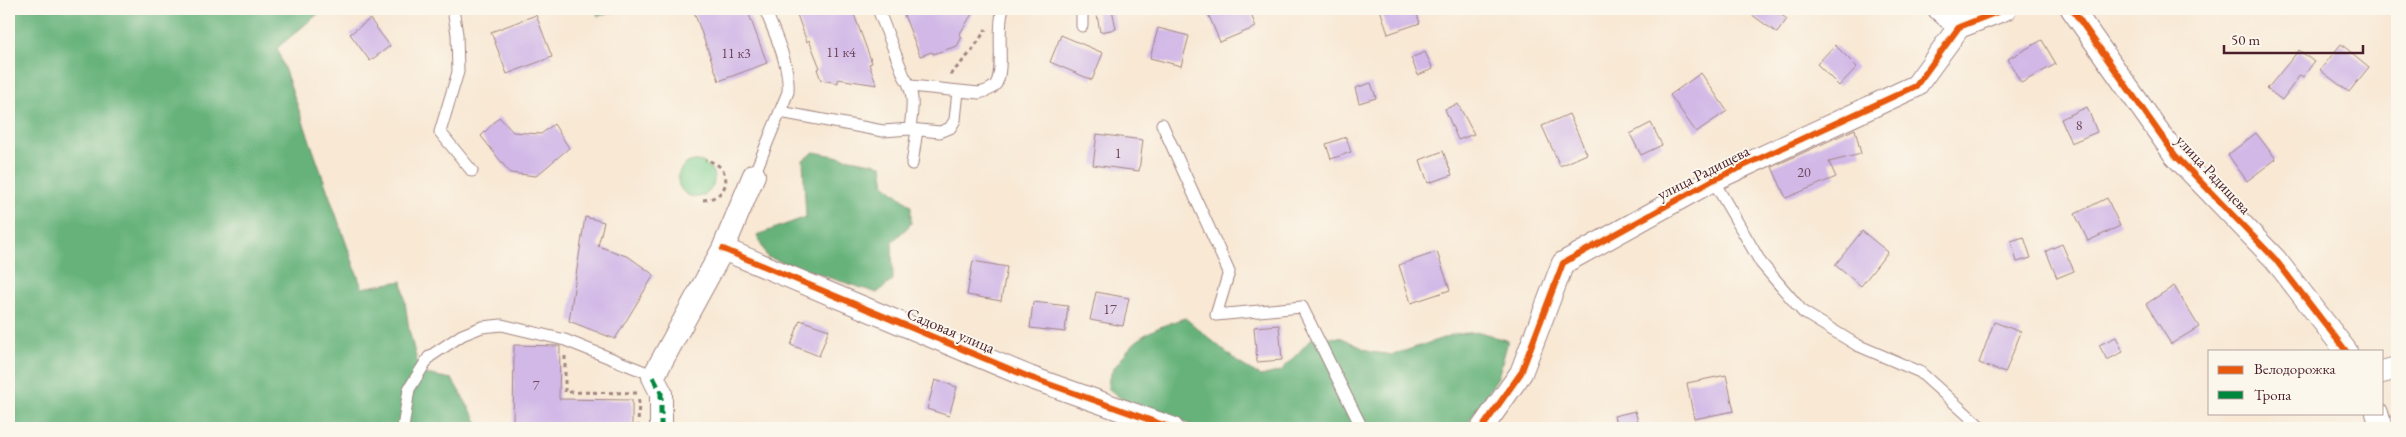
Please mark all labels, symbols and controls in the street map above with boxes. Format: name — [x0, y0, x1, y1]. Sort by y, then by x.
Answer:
scale bar — [2224, 22, 2362, 54]
text: 50 m — [2231, 30, 2260, 49]
house number: 11 к4 — [826, 43, 856, 61]
house number: 11 к3 — [721, 44, 751, 62]
house number: 8 — [2076, 116, 2083, 134]
street label: улица Радищева — [2171, 130, 2256, 219]
street label: улица Радищева — [1653, 140, 1754, 205]
house number: 1 — [1115, 144, 1121, 162]
house number: 20 — [1797, 163, 1811, 181]
house number: 17 — [1103, 300, 1117, 318]
street label: Садовая улица — [904, 302, 999, 359]
legend — [2208, 350, 2384, 414]
text: Велодорожка — [2254, 359, 2335, 378]
house number: 7 — [533, 376, 540, 394]
text: Тропа — [2254, 385, 2291, 404]

